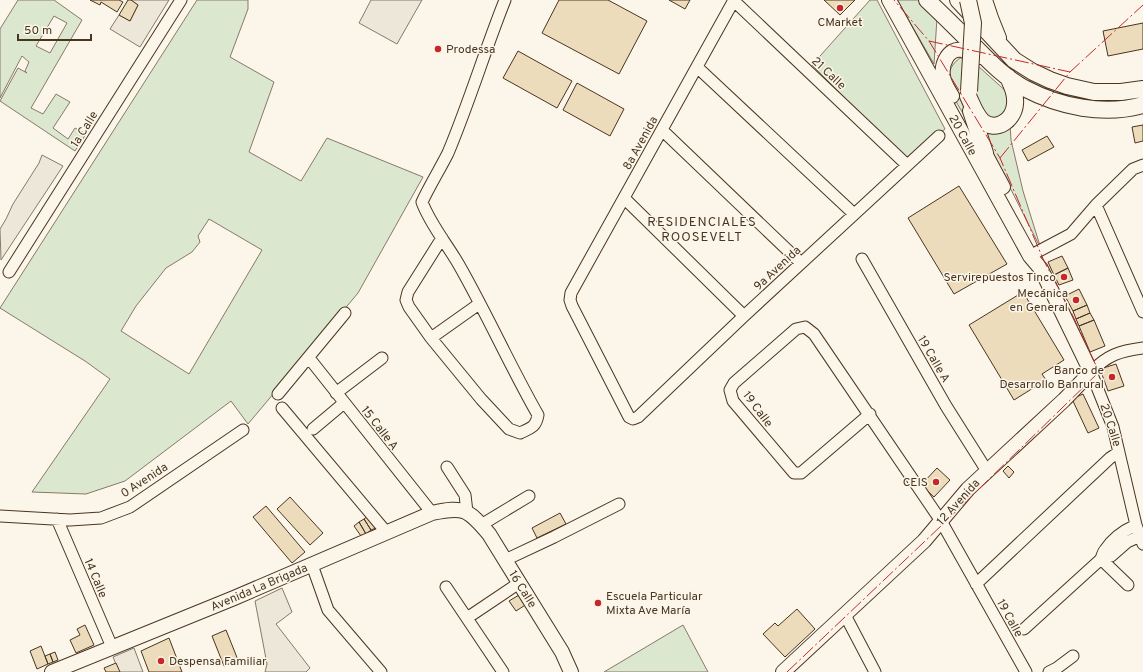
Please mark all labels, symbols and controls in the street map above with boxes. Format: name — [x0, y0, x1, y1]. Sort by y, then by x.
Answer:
marker: CMarket — [835, 3, 845, 13]
place label: CMarket — [818, 15, 862, 31]
scale bar — [18, 16, 91, 42]
text: 50 m — [24, 23, 52, 39]
place label: Prodessa — [446, 42, 495, 58]
marker: Prodessa — [433, 44, 443, 54]
street label: 21 Calle — [808, 54, 849, 94]
street label: 1a Calle — [67, 108, 102, 151]
street label: 20 Calle — [944, 112, 980, 159]
street label: 8a Avenida — [620, 114, 662, 173]
district label: RESIDENCIALES ROOSEVELT — [647, 215, 757, 246]
street label: 9a Avenida — [751, 243, 805, 295]
place label: Servirepuestos Tinco — [943, 270, 1056, 286]
marker: Servirepuestos Tinco — [1059, 272, 1069, 282]
place label: Mecánica en General — [1010, 286, 1068, 316]
marker: Mecánica en General — [1071, 295, 1081, 305]
street label: 19 Calle A — [913, 333, 953, 386]
place label: Banco de Desarrollo Banrural — [1000, 363, 1104, 393]
marker: Banco de Desarrollo Banrural — [1107, 372, 1117, 382]
street label: 19 Calle — [738, 388, 776, 431]
street label: 20 Calle — [1096, 402, 1125, 449]
street label: 15 Calle A — [357, 403, 402, 454]
street label: 0 Avenida — [118, 460, 171, 502]
place label: CEIS — [903, 475, 928, 491]
street label: 12 Avenida — [934, 476, 984, 529]
marker: CEIS — [931, 477, 941, 487]
street label: 14 Calle — [80, 556, 111, 601]
street label: Avenida La Brigada — [209, 560, 310, 616]
street label: 16 Calle — [504, 568, 540, 611]
place label: Escuela Particular Mixta Ave María — [606, 589, 703, 619]
street label: 19 Calle — [992, 597, 1026, 640]
marker: Escuela Particular Mixta Ave María — [593, 598, 603, 608]
place label: Despensa Familiar — [169, 654, 267, 670]
marker: Despensa Familiar — [156, 656, 166, 666]

